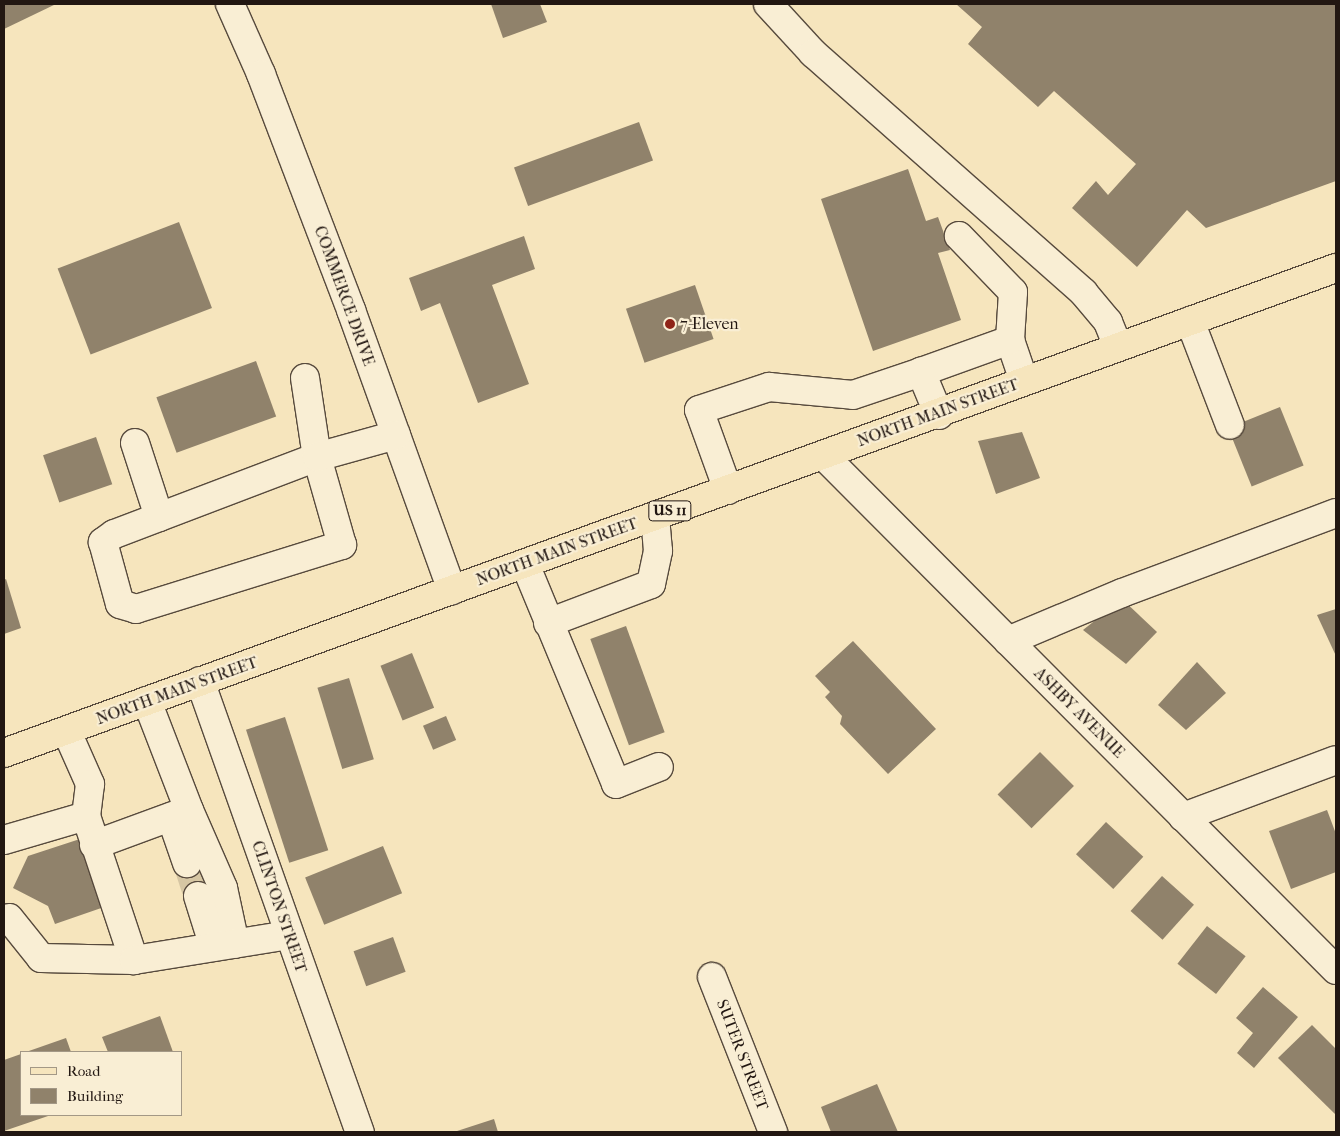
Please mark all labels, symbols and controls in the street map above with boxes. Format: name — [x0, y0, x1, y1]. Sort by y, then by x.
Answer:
street label: COMMERCE DRIVE — [310, 223, 378, 369]
place label: 7-Eleven — [680, 314, 739, 334]
marker: 7-Eleven — [664, 318, 676, 330]
street label: NORTH MAIN STREET — [855, 375, 1021, 451]
road number: US 11 — [648, 498, 692, 524]
street label: NORTH MAIN STREET — [474, 514, 640, 590]
street label: NORTH MAIN STREET — [94, 653, 260, 729]
street label: ASHBY AVENUE — [1030, 664, 1128, 762]
street label: CLINTON STREET — [247, 838, 311, 976]
street label: SUTER STREET — [712, 997, 772, 1113]
legend — [20, 1051, 182, 1116]
text: Road — [67, 1062, 100, 1080]
text: Building — [67, 1087, 123, 1105]

